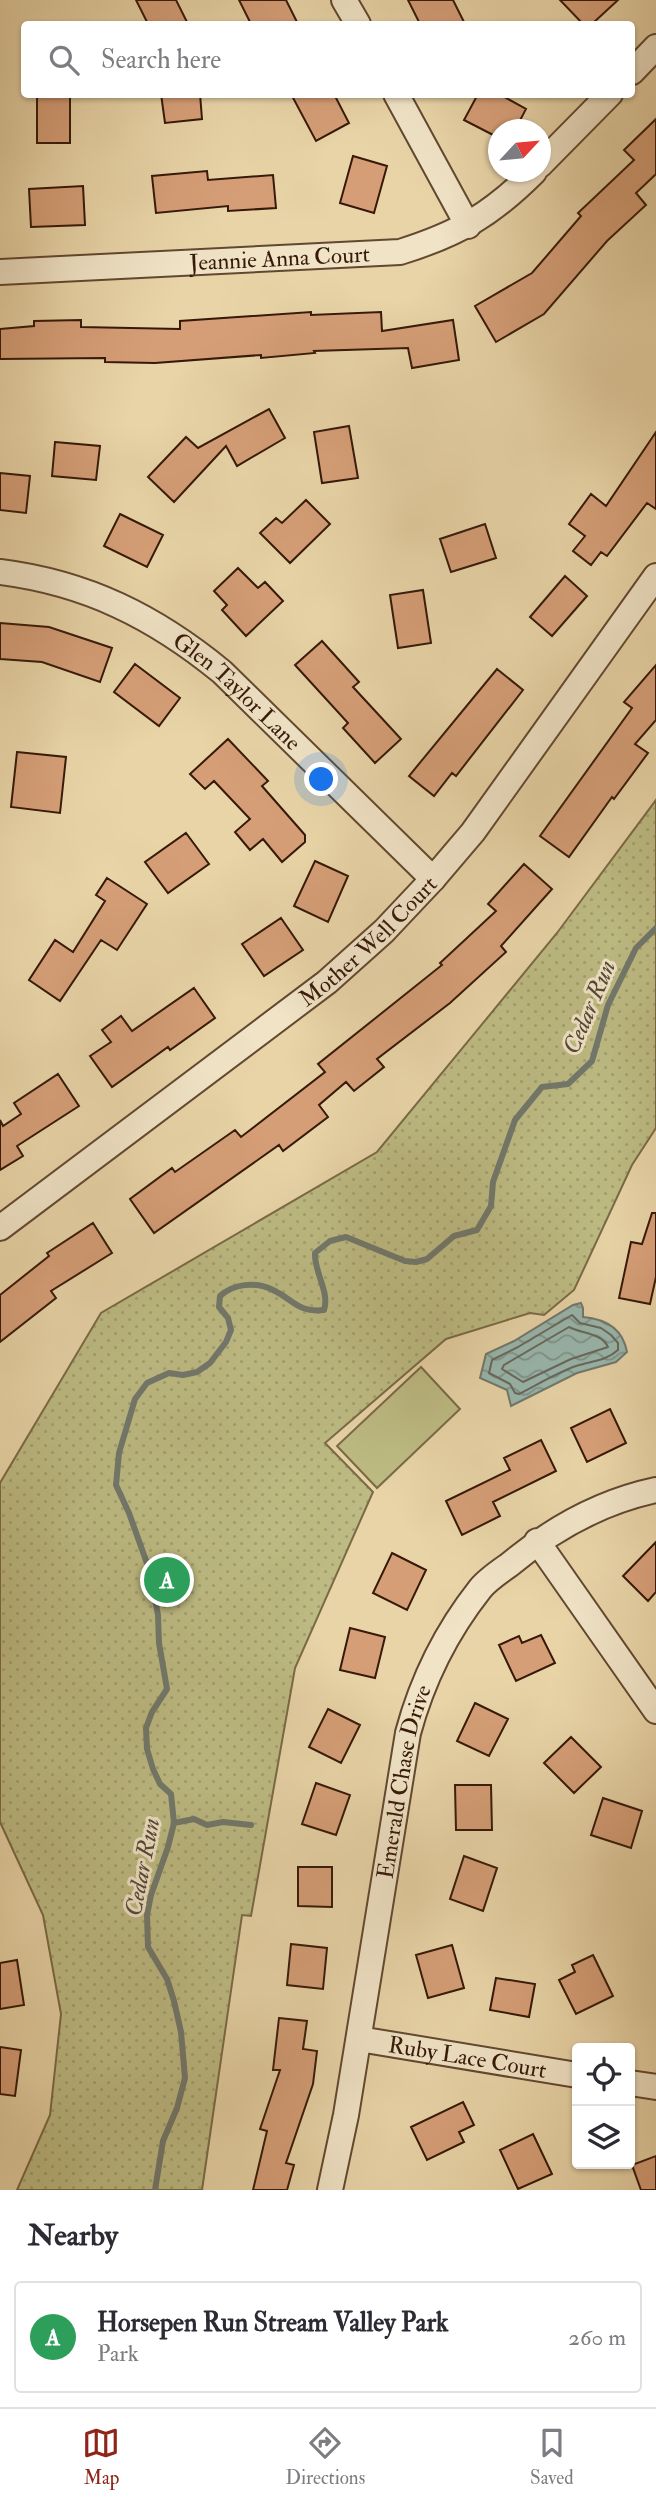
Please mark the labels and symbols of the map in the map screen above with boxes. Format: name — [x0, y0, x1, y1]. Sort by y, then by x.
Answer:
north arrow — [488, 119, 551, 182]
street label: Jeannie Anna Court — [188, 240, 371, 278]
street label: Glen Taylor Lane — [167, 626, 307, 757]
your location — [304, 762, 338, 796]
street label: Mother Well Court — [293, 870, 443, 1013]
water label: Cedar Run — [556, 956, 623, 1059]
pin: A — [144, 1554, 190, 1606]
street label: Emerald Chase Drive — [371, 1680, 438, 1881]
water label: Cedar Run — [118, 1816, 167, 1919]
street label: Ruby Lace Court — [386, 2030, 549, 2085]

